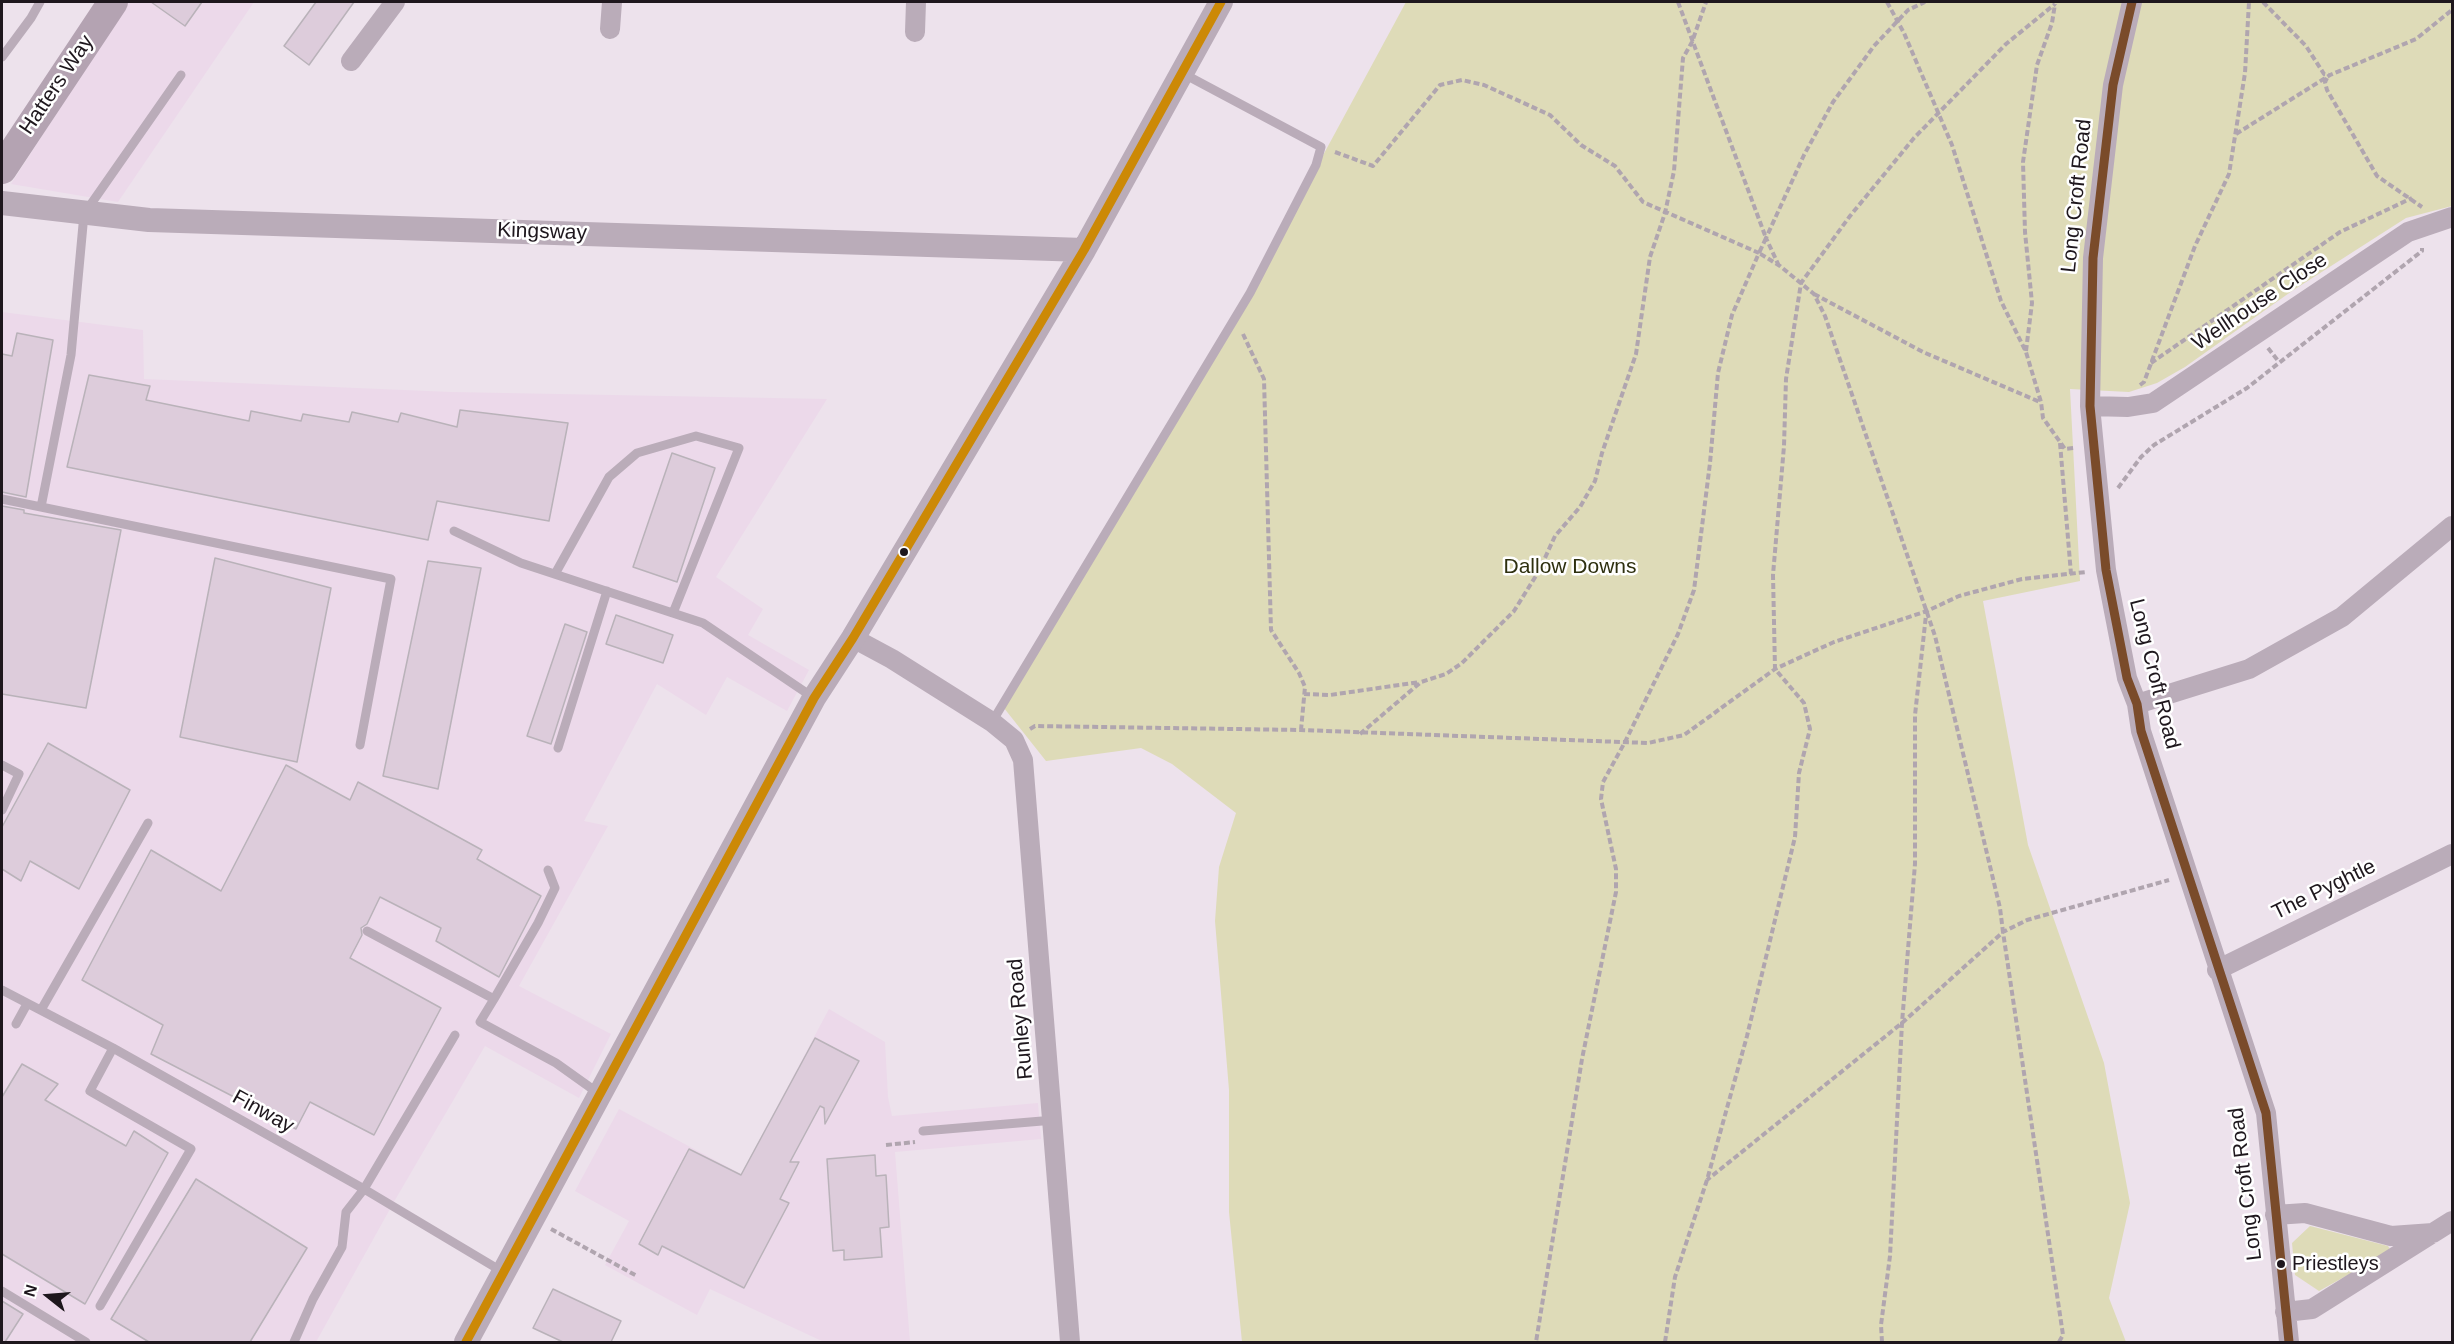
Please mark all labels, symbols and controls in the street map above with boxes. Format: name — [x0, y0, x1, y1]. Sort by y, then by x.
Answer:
street label: Hatters Way — [14, 30, 100, 140]
street label: Long Croft Road — [2056, 118, 2098, 274]
street label: Kingsway — [497, 218, 587, 246]
street label: Wellhouse Close — [2188, 248, 2332, 356]
unlabelled marker — [898, 546, 910, 558]
park label: Dallow Downs — [1503, 554, 1637, 580]
street label: Long Croft Road — [2123, 596, 2185, 752]
street label: The Pyghtle — [2268, 854, 2380, 926]
street label: Runley Road — [1003, 957, 1039, 1081]
street label: Finway — [228, 1085, 298, 1139]
street label: Long Croft Road — [2224, 1106, 2268, 1262]
place label: Priestleys — [2292, 1252, 2379, 1276]
marker: Priestleys — [2275, 1258, 2287, 1270]
north arrow — [18, 1266, 78, 1326]
text: N — [20, 1283, 40, 1299]

